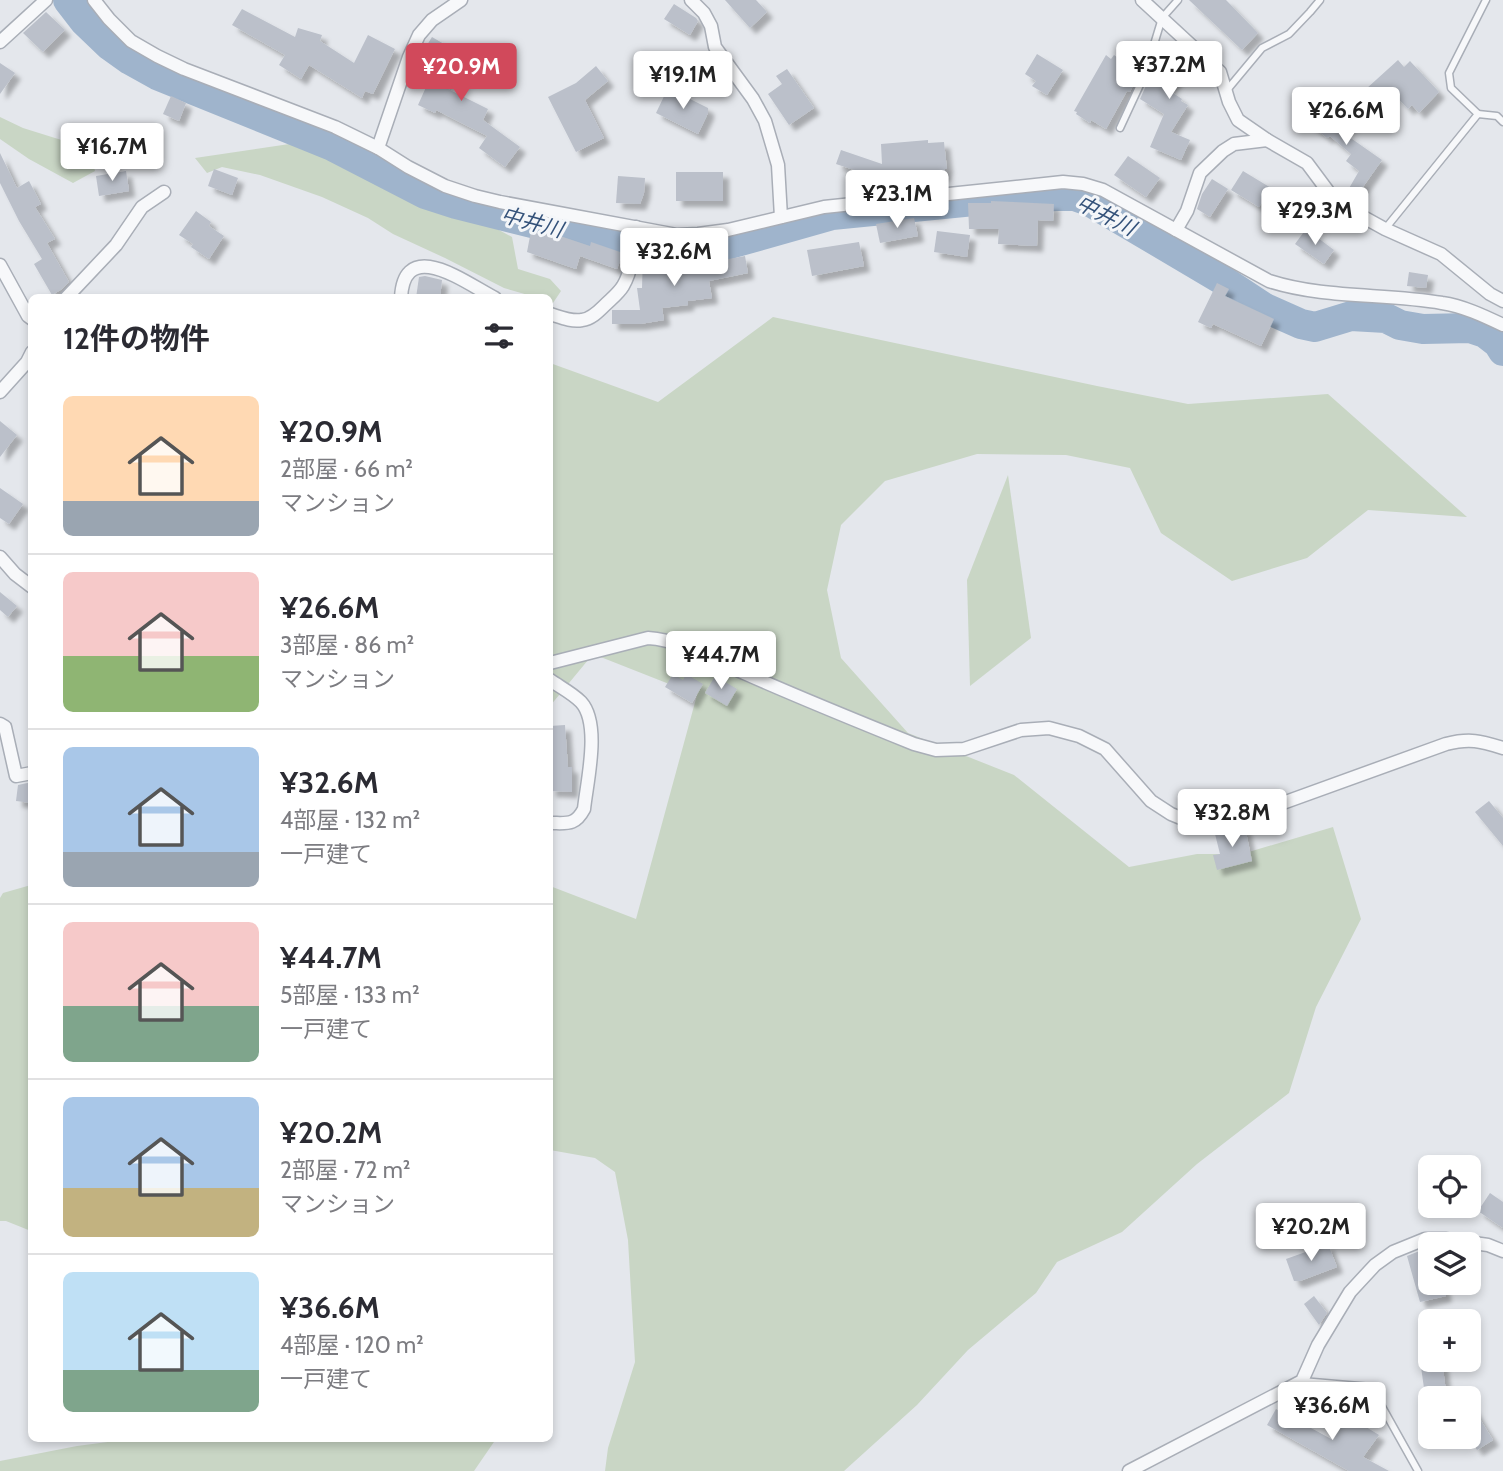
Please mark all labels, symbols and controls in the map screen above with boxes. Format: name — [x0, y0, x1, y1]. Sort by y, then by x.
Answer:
pin: ¥37.2M — [1112, 42, 1226, 101]
pin: ¥20.9M — [404, 43, 518, 103]
text: ¥37.2M — [1132, 50, 1206, 78]
text: ¥20.9M — [422, 52, 500, 80]
pin: ¥19.1M — [626, 52, 740, 111]
text: ¥19.1M — [649, 60, 717, 88]
pin: ¥26.6M — [1289, 88, 1403, 147]
text: ¥26.6M — [1308, 96, 1384, 124]
pin: ¥16.7M — [55, 124, 169, 183]
text: ¥16.7M — [77, 132, 147, 160]
pin: ¥23.1M — [840, 170, 954, 230]
text: ¥23.1M — [862, 179, 932, 207]
pin: ¥29.3M — [1258, 188, 1372, 247]
water label: 中井川 — [1072, 190, 1142, 241]
text: ¥29.3M — [1277, 196, 1353, 224]
water label: 中井川 — [498, 202, 568, 243]
pin: ¥32.6M — [617, 229, 731, 288]
text: ¥32.6M — [636, 237, 712, 265]
icon: filters — [480, 317, 518, 355]
text: 12件の物件 — [63, 320, 210, 357]
text: ¥20.9M — [280, 413, 383, 450]
icon: home — [119, 424, 203, 508]
text: 2部屋 · 66 m² — [280, 455, 413, 483]
text: マンション — [280, 489, 395, 517]
text: ¥26.6M — [280, 589, 379, 626]
icon: home — [119, 600, 203, 684]
text: 3部屋 · 86 m² — [280, 631, 414, 659]
pin: ¥44.7M — [664, 632, 778, 691]
text: ¥44.7M — [682, 640, 760, 668]
text: マンション — [280, 665, 395, 693]
text: ¥32.6M — [280, 764, 379, 801]
icon: home — [119, 775, 203, 859]
pin: ¥32.8M — [1175, 790, 1289, 849]
text: ¥32.8M — [1194, 798, 1270, 826]
text: 4部屋 · 132 m² — [280, 806, 420, 834]
text: 一戸建て — [280, 840, 372, 868]
text: ¥44.7M — [280, 939, 382, 976]
icon: home — [119, 950, 203, 1034]
text: 5部屋 · 133 m² — [280, 981, 420, 1009]
text: 一戸建て — [280, 1015, 372, 1043]
text: ¥20.2M — [280, 1114, 382, 1151]
icon: home — [119, 1125, 203, 1209]
map controls — [1418, 1155, 1481, 1449]
button: locate — [1418, 1155, 1481, 1218]
text: 2部屋 · 72 m² — [280, 1156, 410, 1184]
text: マンション — [280, 1190, 395, 1218]
pin: ¥20.2M — [1254, 1204, 1368, 1263]
text: ¥20.2M — [1272, 1212, 1350, 1240]
button: layers — [1418, 1232, 1481, 1295]
text: ¥36.6M — [280, 1289, 380, 1326]
icon: home — [119, 1300, 203, 1384]
button: + — [1418, 1309, 1481, 1372]
text: 4部屋 · 120 m² — [280, 1331, 424, 1359]
text: 一戸建て — [280, 1365, 372, 1393]
pin: ¥36.6M — [1275, 1382, 1389, 1442]
button: − — [1418, 1386, 1481, 1449]
text: ¥36.6M — [1294, 1391, 1370, 1419]

